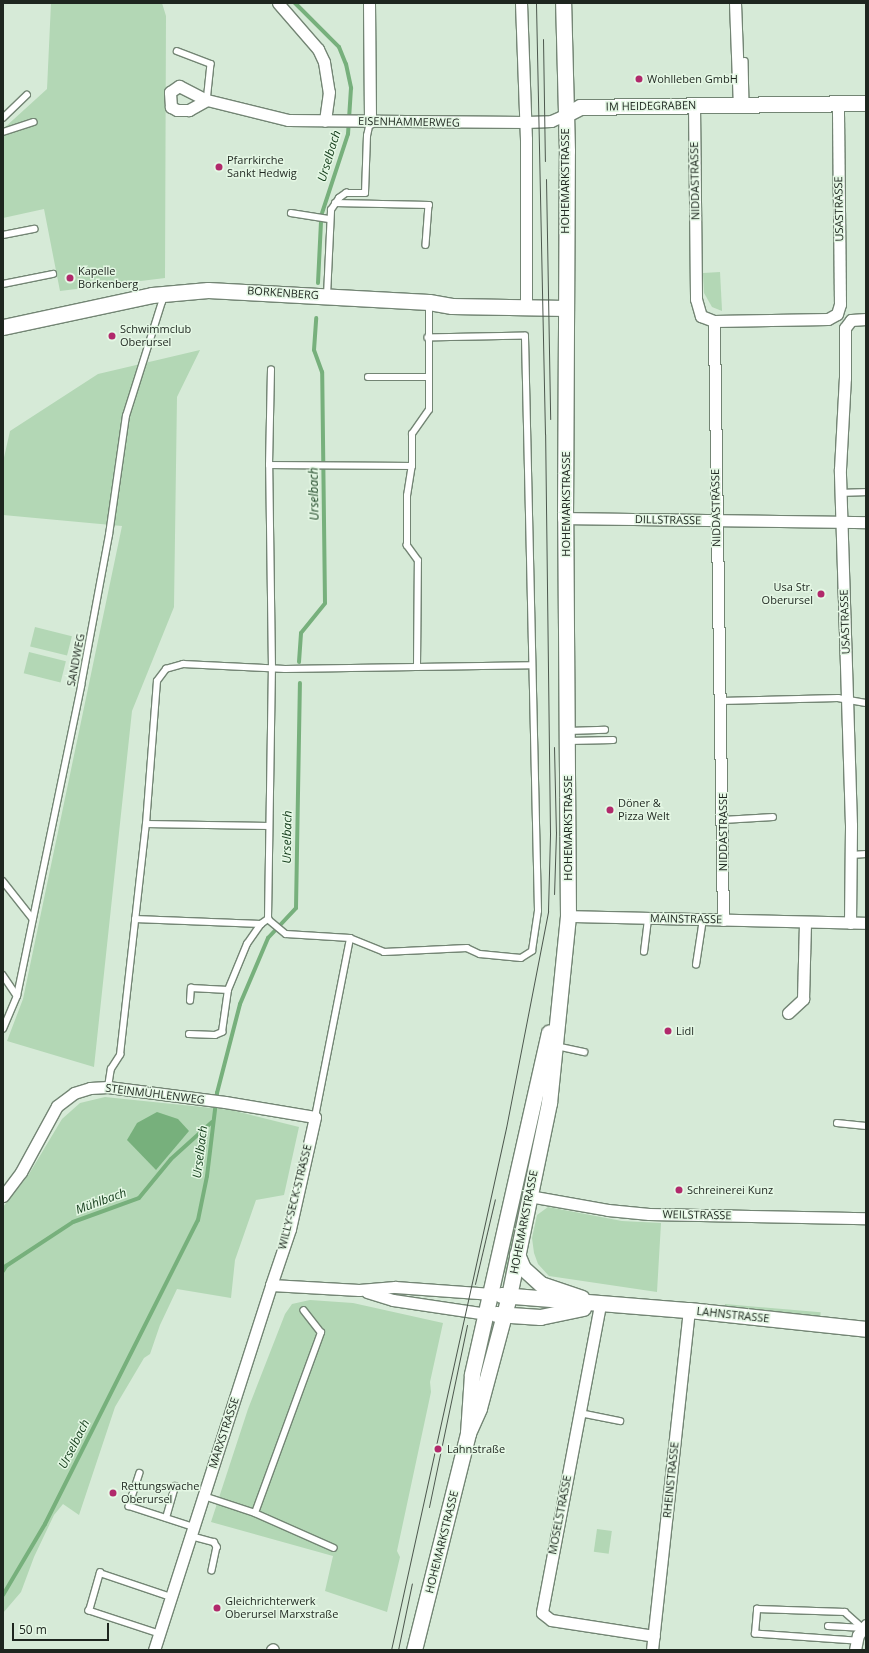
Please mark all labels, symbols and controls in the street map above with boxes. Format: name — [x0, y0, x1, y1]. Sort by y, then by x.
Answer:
place label: Wohlleben GmbH — [647, 72, 738, 86]
marker: Wohlleben GmbH — [634, 74, 644, 84]
street label: IM HEIDEGRABEN — [606, 99, 696, 113]
street label: EISENHAMMERWEG — [358, 115, 460, 129]
water label: Urselbach — [314, 128, 344, 184]
street label: HOHEMARKSTRASSE — [558, 128, 572, 234]
street label: NIDDASTRASSE — [688, 142, 702, 220]
place label: Pfarrkirche Sankt Hedwig — [227, 154, 297, 180]
marker: Pfarrkirche Sankt Hedwig — [214, 162, 224, 172]
street label: USASTRASSE — [832, 176, 846, 242]
place label: Kapelle Borkenberg — [78, 265, 138, 291]
marker: Kapelle Borkenberg — [65, 273, 75, 283]
street label: BORKENBERG — [247, 284, 319, 302]
place label: Schwimmclub Oberursel — [120, 323, 191, 349]
marker: Schwimmclub Oberursel — [107, 331, 117, 341]
street label: HOHEMARKSTRASSE — [559, 451, 573, 557]
water label: Urselbach — [306, 467, 322, 521]
street label: NIDDASTRASSE — [709, 469, 723, 547]
street label: DILLSTRASSE — [635, 513, 701, 527]
place label: Usa Str. Oberursel — [762, 581, 813, 607]
marker: Usa Str. Oberursel — [816, 589, 826, 599]
street label: USASTRASSE — [837, 589, 853, 655]
street label: SANDWEG — [64, 632, 88, 688]
street label: HOHEMARKSTRASSE — [561, 775, 575, 881]
street label: NIDDASTRASSE — [716, 793, 730, 871]
place label: Döner & Pizza Welt — [618, 797, 670, 823]
marker: Döner & Pizza Welt — [605, 805, 615, 815]
water label: Urselbach — [279, 810, 295, 864]
street label: MAINSTRASSE — [650, 912, 722, 926]
place label: Lidl — [676, 1024, 694, 1038]
marker: Lidl — [663, 1026, 673, 1036]
street label: STEINMÜHLENWEG — [105, 1081, 205, 1107]
water label: Urselbach — [190, 1125, 210, 1179]
street label: WILLY-SECK-STRASSE — [276, 1143, 314, 1251]
street label: HOHEMARKSTRASSE — [507, 1169, 541, 1275]
place label: Schreinerei Kunz — [687, 1183, 773, 1197]
water label: Mühlbach — [74, 1185, 128, 1217]
marker: Schreinerei Kunz — [674, 1185, 684, 1195]
street label: WEILSTRASSE — [662, 1208, 732, 1222]
street label: LAHNSTRASSE — [696, 1305, 770, 1325]
street label: MARXSTRASSE — [206, 1396, 242, 1470]
water label: Urselbach — [56, 1417, 92, 1471]
street label: RHEINSTRASSE — [660, 1441, 682, 1519]
place label: Lahnstraße — [447, 1442, 505, 1456]
marker: Lahnstraße — [432, 1443, 444, 1455]
street label: MOSELSTRASSE — [546, 1474, 574, 1556]
place label: Rettungswache Oberursel — [121, 1480, 199, 1506]
marker: Rettungswache Oberursel — [108, 1488, 118, 1498]
street label: HOHEMARKSTRASSE — [423, 1489, 461, 1595]
place label: Gleichrichterwerk Oberursel Marxstraße — [225, 1595, 338, 1621]
marker: Gleichrichterwerk Oberursel Marxstraße — [212, 1603, 222, 1613]
scale bar — [14, 1615, 111, 1641]
text: 50 m — [19, 1621, 47, 1638]

